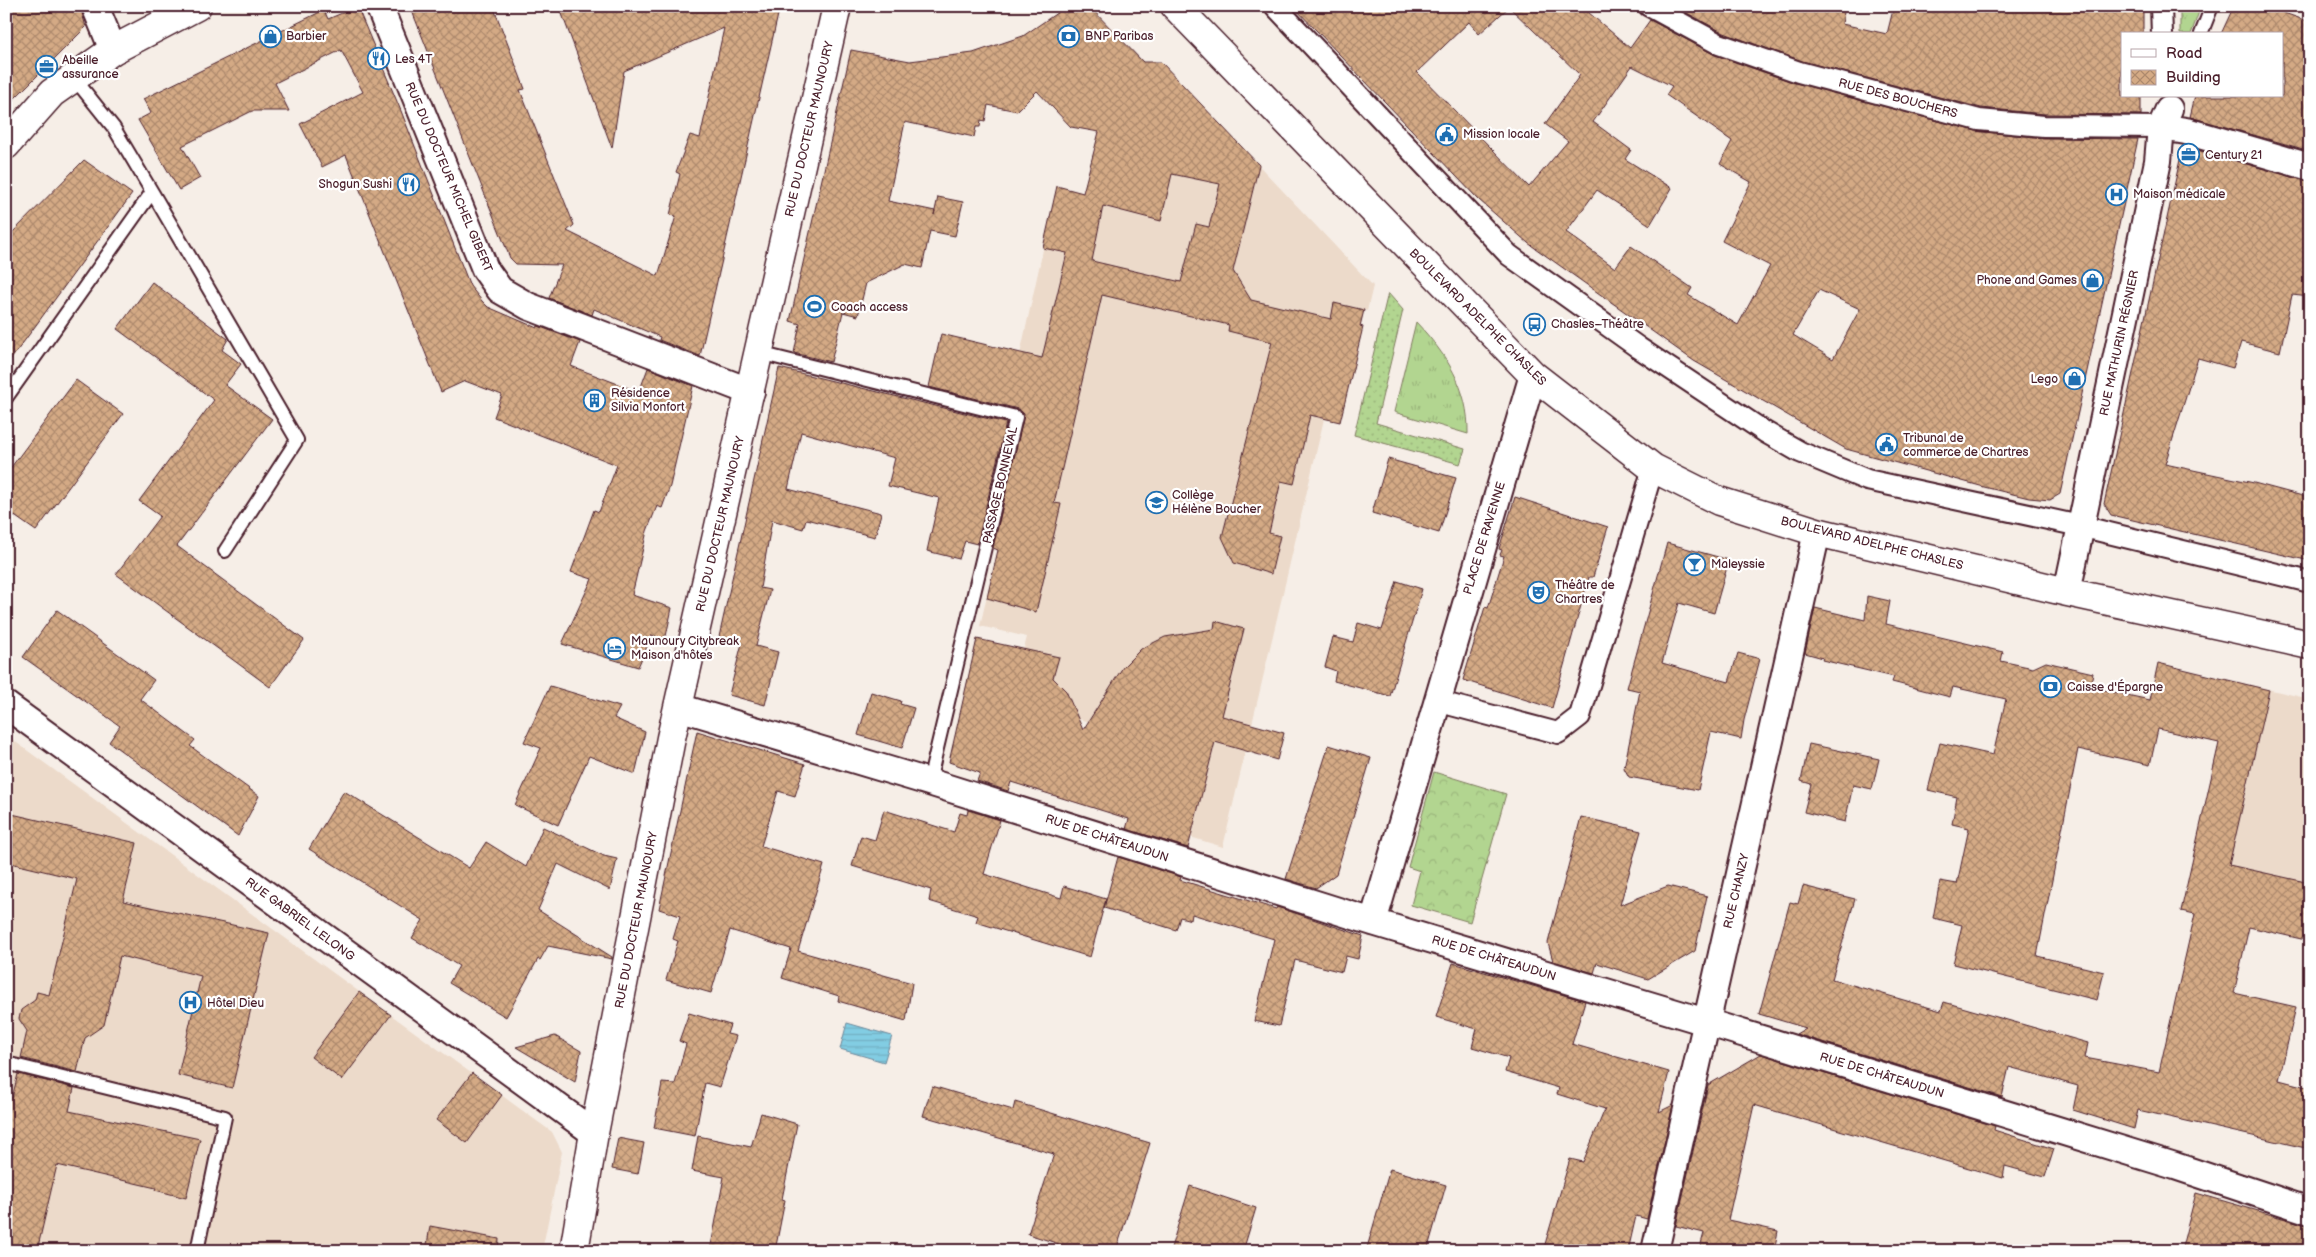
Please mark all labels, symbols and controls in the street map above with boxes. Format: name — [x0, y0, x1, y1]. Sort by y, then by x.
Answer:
shop icon: Barbier — [258, 24, 282, 48]
bank icon: BNP Paribas — [1057, 24, 1081, 48]
place label: Barbier — [286, 29, 327, 44]
place label: BNP Paribas — [1085, 29, 1154, 44]
legend — [2121, 32, 2284, 98]
street label: RUE DU DOCTEUR MAUNOURY — [782, 39, 837, 218]
text: Road — [2166, 44, 2202, 63]
restaurant icon: Les 4T — [367, 47, 391, 71]
place label: Les 4T — [395, 52, 433, 67]
place label: Abeille assurance — [62, 53, 119, 82]
office icon: Abeille assurance — [34, 55, 58, 79]
text: Building — [2166, 68, 2221, 87]
street label: RUE DES BOUCHERS — [1837, 75, 1959, 122]
street label: RUE DU DOCTEUR MICHEL GIBERT — [402, 80, 496, 275]
public building icon: Mission locale — [1435, 122, 1459, 146]
place label: Mission locale — [1463, 127, 1540, 142]
office icon: Century 21 — [2177, 143, 2201, 167]
place label: Century 21 — [2205, 148, 2262, 163]
restaurant icon: Shogun Sushi — [396, 172, 420, 196]
place label: Shogun Sushi — [319, 177, 392, 192]
hospital icon: Maison médicale — [2105, 182, 2129, 206]
place label: Maison médicale — [2133, 187, 2225, 202]
street label: BOULEVARD ADELPHE CHASLES — [1406, 246, 1549, 389]
shop icon: Phone and Games — [2081, 268, 2105, 292]
street label: RUE MATHURIN RÉGNIER — [2096, 268, 2142, 417]
place label: Phone and Games — [1976, 273, 2077, 288]
sports icon: Coach access — [803, 295, 827, 319]
place label: Coach access — [831, 300, 908, 315]
bus stop icon: Chasles–Théâtre — [1523, 312, 1547, 336]
place label: Chasles–Théâtre — [1551, 317, 1644, 332]
shop icon: Lego — [2062, 367, 2086, 391]
place label: Lego — [2031, 372, 2058, 387]
place label: Résidence Silvia Monfort — [611, 386, 685, 415]
building icon: Résidence Silvia Monfort — [583, 388, 607, 412]
street label: PASSAGE BONNEVAL — [980, 425, 1021, 545]
place label: Tribunal de commerce de Chartres — [1903, 431, 2029, 460]
public building icon: Tribunal de commerce de Chartres — [1875, 433, 1899, 457]
street label: RUE DU DOCTEUR MAUNOURY — [693, 434, 748, 613]
street label: PLACE DE RAVENNE — [1460, 480, 1509, 596]
place label: Collège Hélène Boucher — [1172, 488, 1262, 517]
school or university icon: Collège Hélène Boucher — [1144, 490, 1168, 514]
street label: BOULEVARD ADELPHE CHASLES — [1779, 514, 1965, 573]
bar icon: Maleyssie — [1683, 552, 1707, 576]
place label: Maleyssie — [1711, 557, 1765, 572]
place label: Théâtre de Chartres — [1555, 578, 1615, 607]
theatre icon: Théâtre de Chartres — [1527, 580, 1551, 604]
place label: Maunoury Citybreak Maison d'hôtes — [631, 634, 739, 663]
hotel icon: Maunoury Citybreak Maison d'hôtes — [603, 636, 627, 660]
bank icon: Caisse d'Épargne — [2039, 675, 2063, 699]
place label: Caisse d'Épargne — [2067, 679, 2163, 695]
street label: RUE DE CHÂTEAUDUN — [1043, 809, 1171, 866]
street label: RUE DU DOCTEUR MAUNOURY — [612, 829, 661, 1010]
street label: RUE CHANZY — [1721, 851, 1753, 930]
street label: RUE GABRIEL LELONG — [242, 875, 357, 964]
street label: RUE DE CHÂTEAUDUN — [1430, 931, 1558, 985]
hospital icon: Hôtel Dieu — [179, 991, 203, 1015]
place label: Hôtel Dieu — [207, 996, 264, 1011]
street label: RUE DE CHÂTEAUDUN — [1818, 1048, 1946, 1102]

